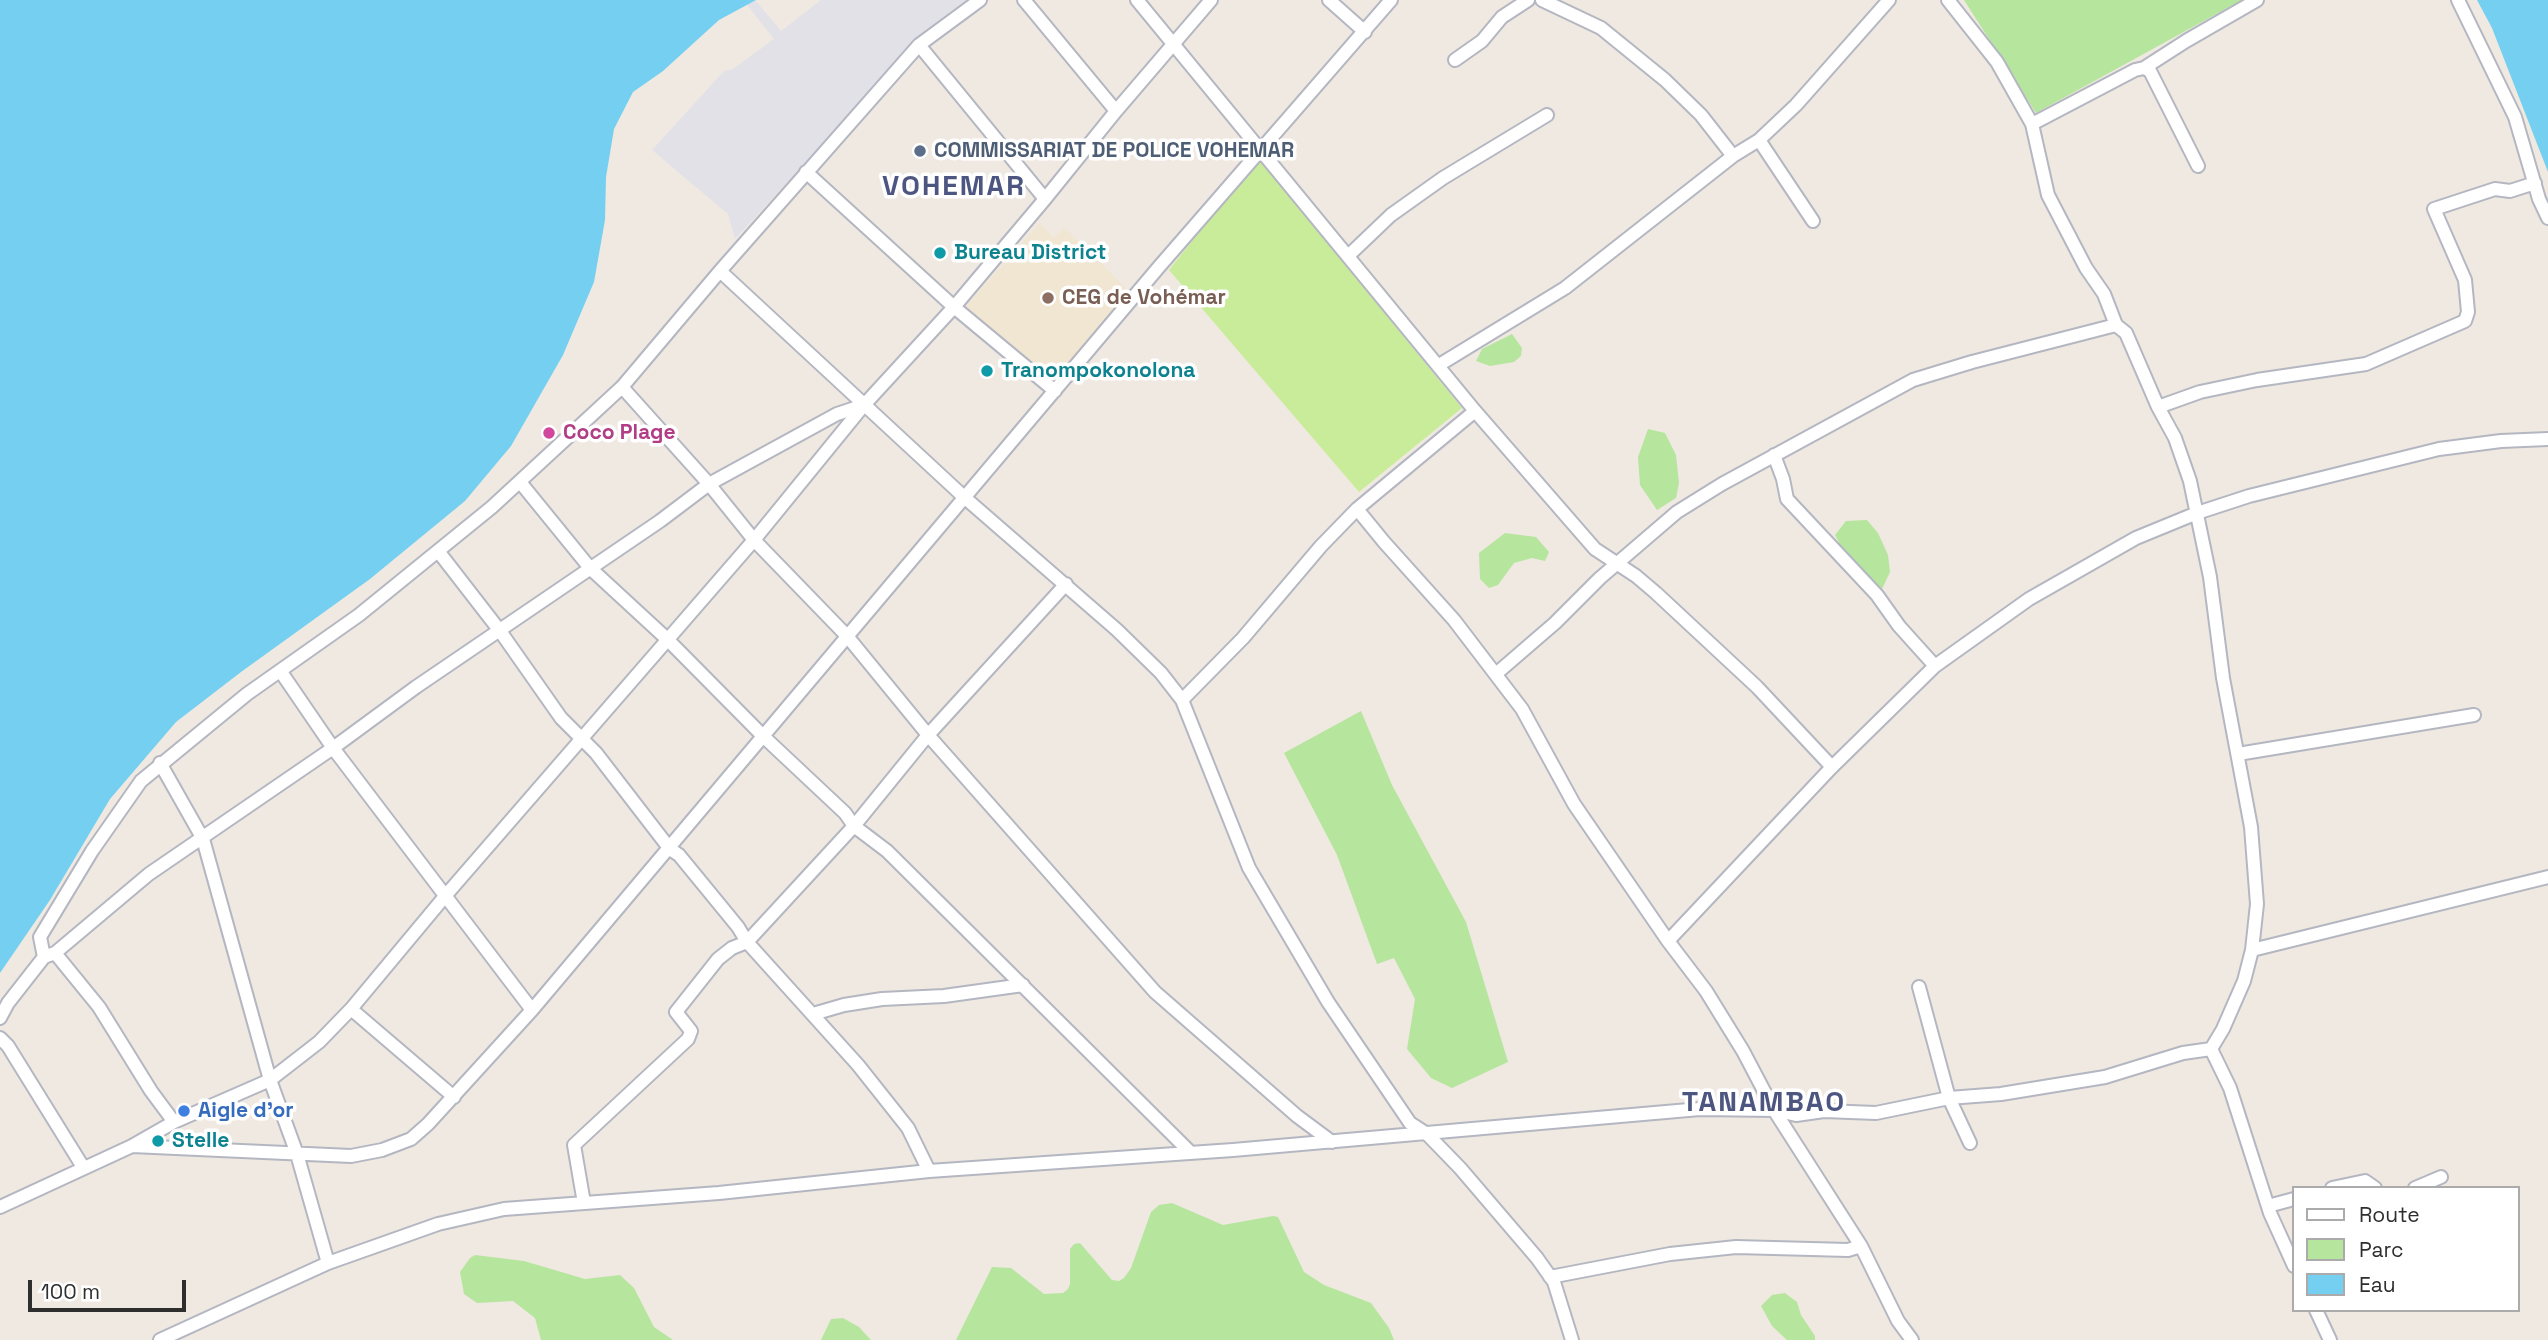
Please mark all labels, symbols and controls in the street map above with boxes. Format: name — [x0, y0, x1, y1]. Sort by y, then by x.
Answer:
place label: COMMISSARIAT DE POLICE VOHEMAR — [934, 138, 1294, 164]
marker: COMMISSARIAT DE POLICE VOHEMAR — [912, 143, 928, 159]
district label: VOHEMAR — [883, 170, 1025, 204]
place label: Bureau District — [954, 240, 1106, 266]
marker: Bureau District — [932, 245, 948, 261]
place label: CEG de Vohémar — [1062, 285, 1226, 311]
marker: CEG de Vohémar — [1040, 290, 1056, 306]
place label: Tranompokonolona — [1001, 358, 1195, 384]
marker: Tranompokonolona — [979, 363, 995, 379]
place label: Coco Plage — [563, 420, 676, 446]
marker: Coco Plage — [541, 425, 557, 441]
district label: TANAMBAO — [1683, 1086, 1845, 1120]
place label: Aigle d'or — [198, 1098, 294, 1124]
marker: Aigle d'or — [176, 1103, 192, 1119]
place label: Stelle — [172, 1128, 229, 1154]
marker: Stelle — [150, 1133, 166, 1149]
legend — [2292, 1186, 2520, 1312]
text: Route — [2359, 1201, 2420, 1228]
text: Parc — [2359, 1236, 2404, 1263]
scale bar — [32, 1266, 189, 1310]
text: Eau — [2359, 1271, 2396, 1298]
text: 100 m — [41, 1278, 100, 1305]

